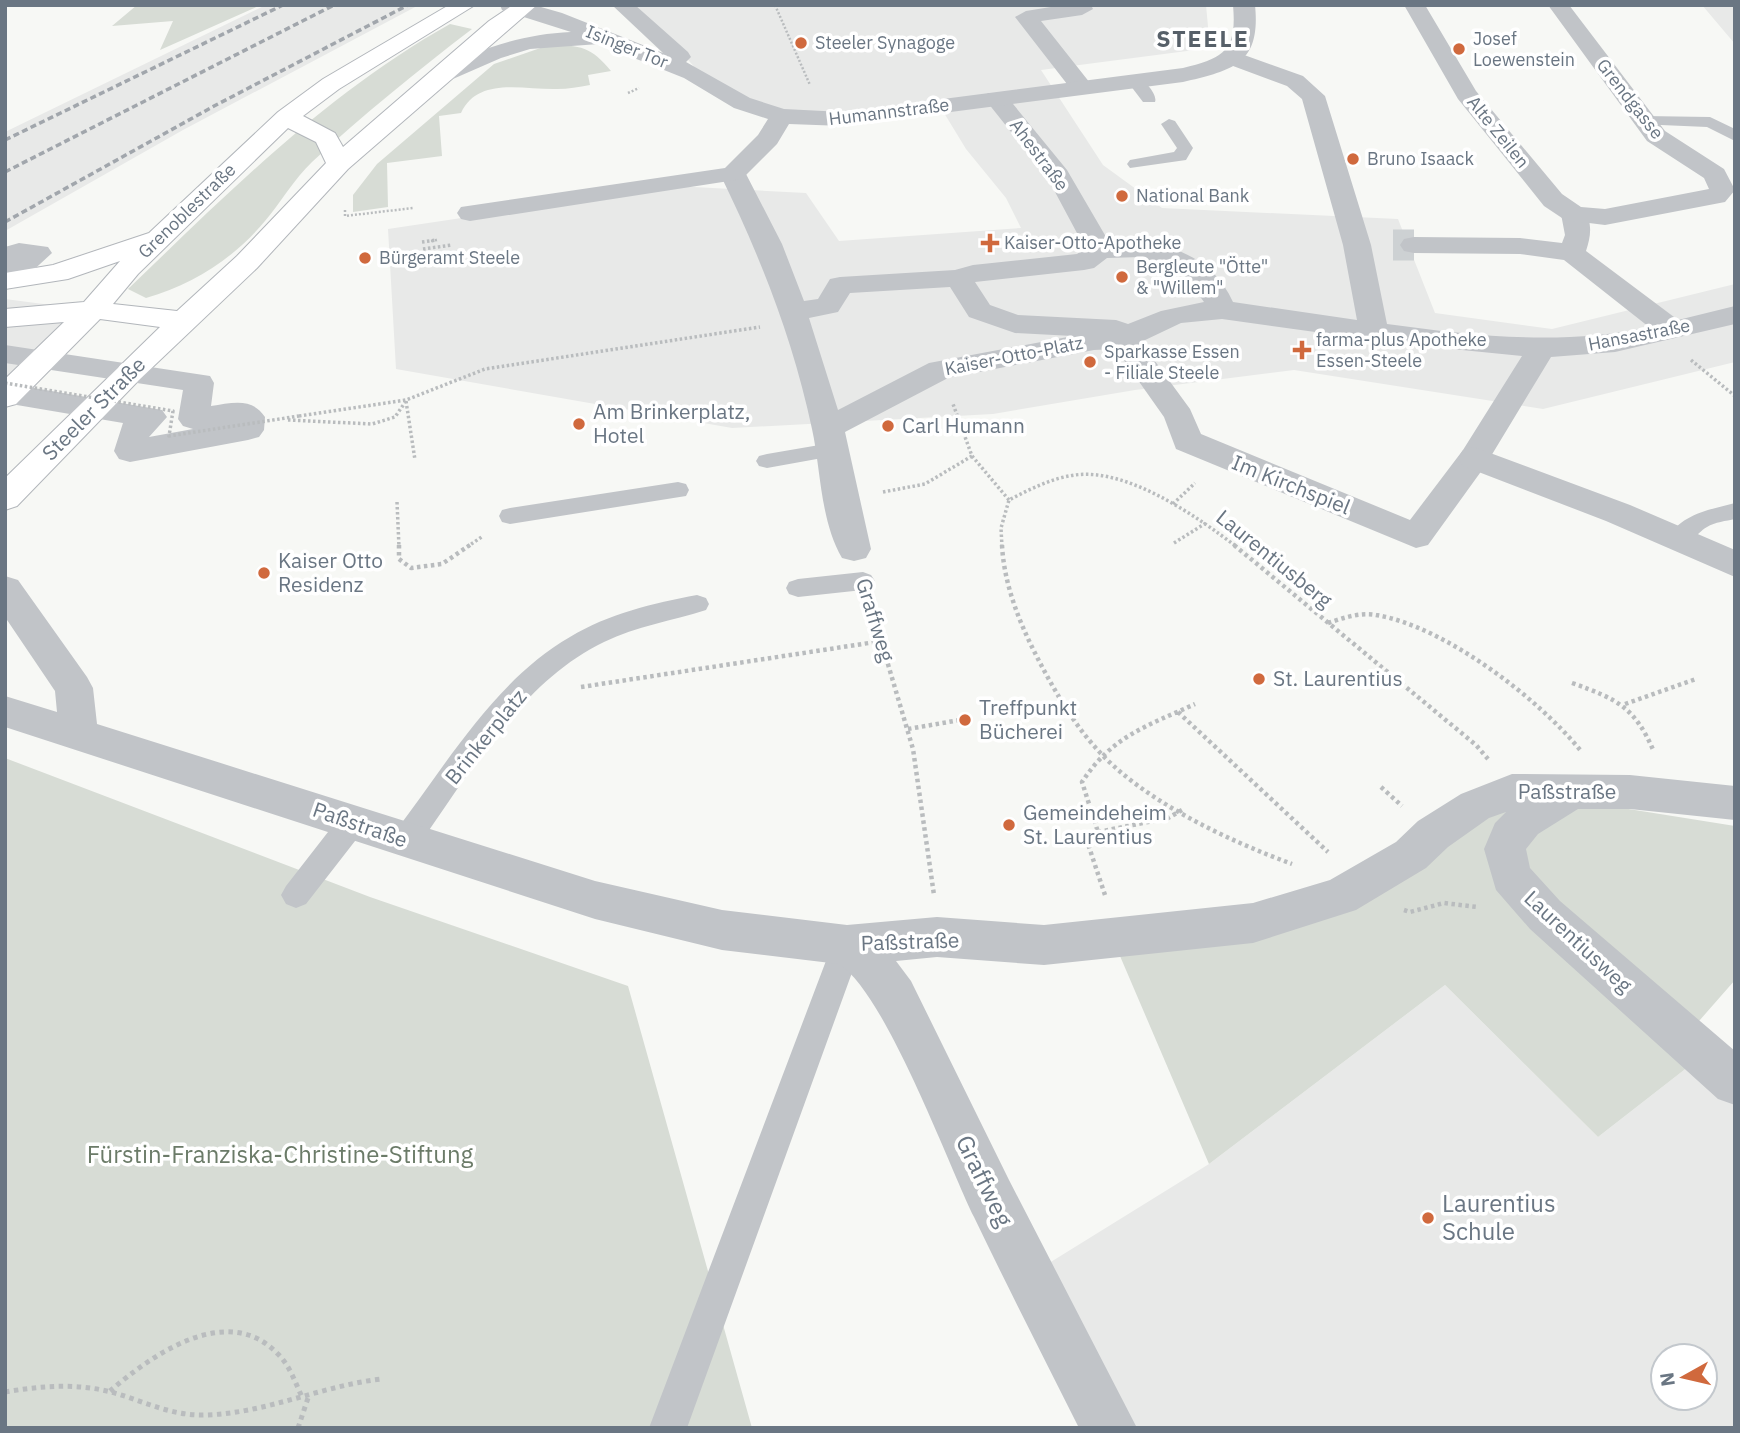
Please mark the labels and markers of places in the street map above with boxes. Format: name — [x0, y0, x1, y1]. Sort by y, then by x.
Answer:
place label: Josef Loewenstein — [1473, 27, 1575, 71]
place label: Steeler Synagoge — [815, 31, 955, 54]
marker: Steeler Synagoge — [793, 35, 809, 51]
marker: Josef Loewenstein — [1451, 41, 1467, 57]
place label: Bruno Isaack — [1367, 147, 1474, 170]
marker: Bruno Isaack — [1345, 151, 1361, 167]
place label: National Bank — [1136, 184, 1250, 207]
marker: National Bank — [1114, 188, 1130, 204]
place label: Kaiser-Otto-Apotheke — [1004, 231, 1181, 254]
marker: Kaiser-Otto-Apotheke — [982, 235, 998, 251]
place label: Bürgeramt Steele — [379, 246, 520, 269]
marker: Bürgeramt Steele — [357, 250, 373, 266]
place label: Bergleute "Ötte" & "Willem" — [1136, 255, 1268, 299]
marker: Bergleute "Ötte" & "Willem" — [1114, 269, 1130, 285]
place label: farma-plus Apotheke Essen-Steele — [1316, 328, 1487, 372]
place label: Sparkasse Essen - Filiale Steele — [1104, 340, 1240, 384]
marker: farma-plus Apotheke Essen-Steele — [1294, 342, 1310, 358]
marker: Sparkasse Essen - Filiale Steele — [1082, 354, 1098, 370]
place label: Am Brinkerplatz, Hotel — [593, 397, 751, 449]
place label: Carl Humann — [902, 411, 1025, 439]
marker: Am Brinkerplatz, Hotel — [571, 416, 587, 432]
marker: Carl Humann — [880, 418, 896, 434]
place label: Kaiser Otto Residenz — [278, 546, 383, 598]
marker: Kaiser Otto Residenz — [256, 565, 272, 581]
place label: St. Laurentius — [1273, 664, 1403, 692]
marker: St. Laurentius — [1251, 671, 1267, 687]
place label: Treffpunkt Bücherei — [979, 693, 1077, 745]
marker: Treffpunkt Bücherei — [957, 712, 973, 728]
place label: Gemeindeheim St. Laurentius — [1023, 798, 1167, 850]
marker: Gemeindeheim St. Laurentius — [1001, 817, 1017, 833]
place label: Laurentius Schule — [1442, 1187, 1556, 1247]
marker: Laurentius Schule — [1420, 1210, 1436, 1226]

